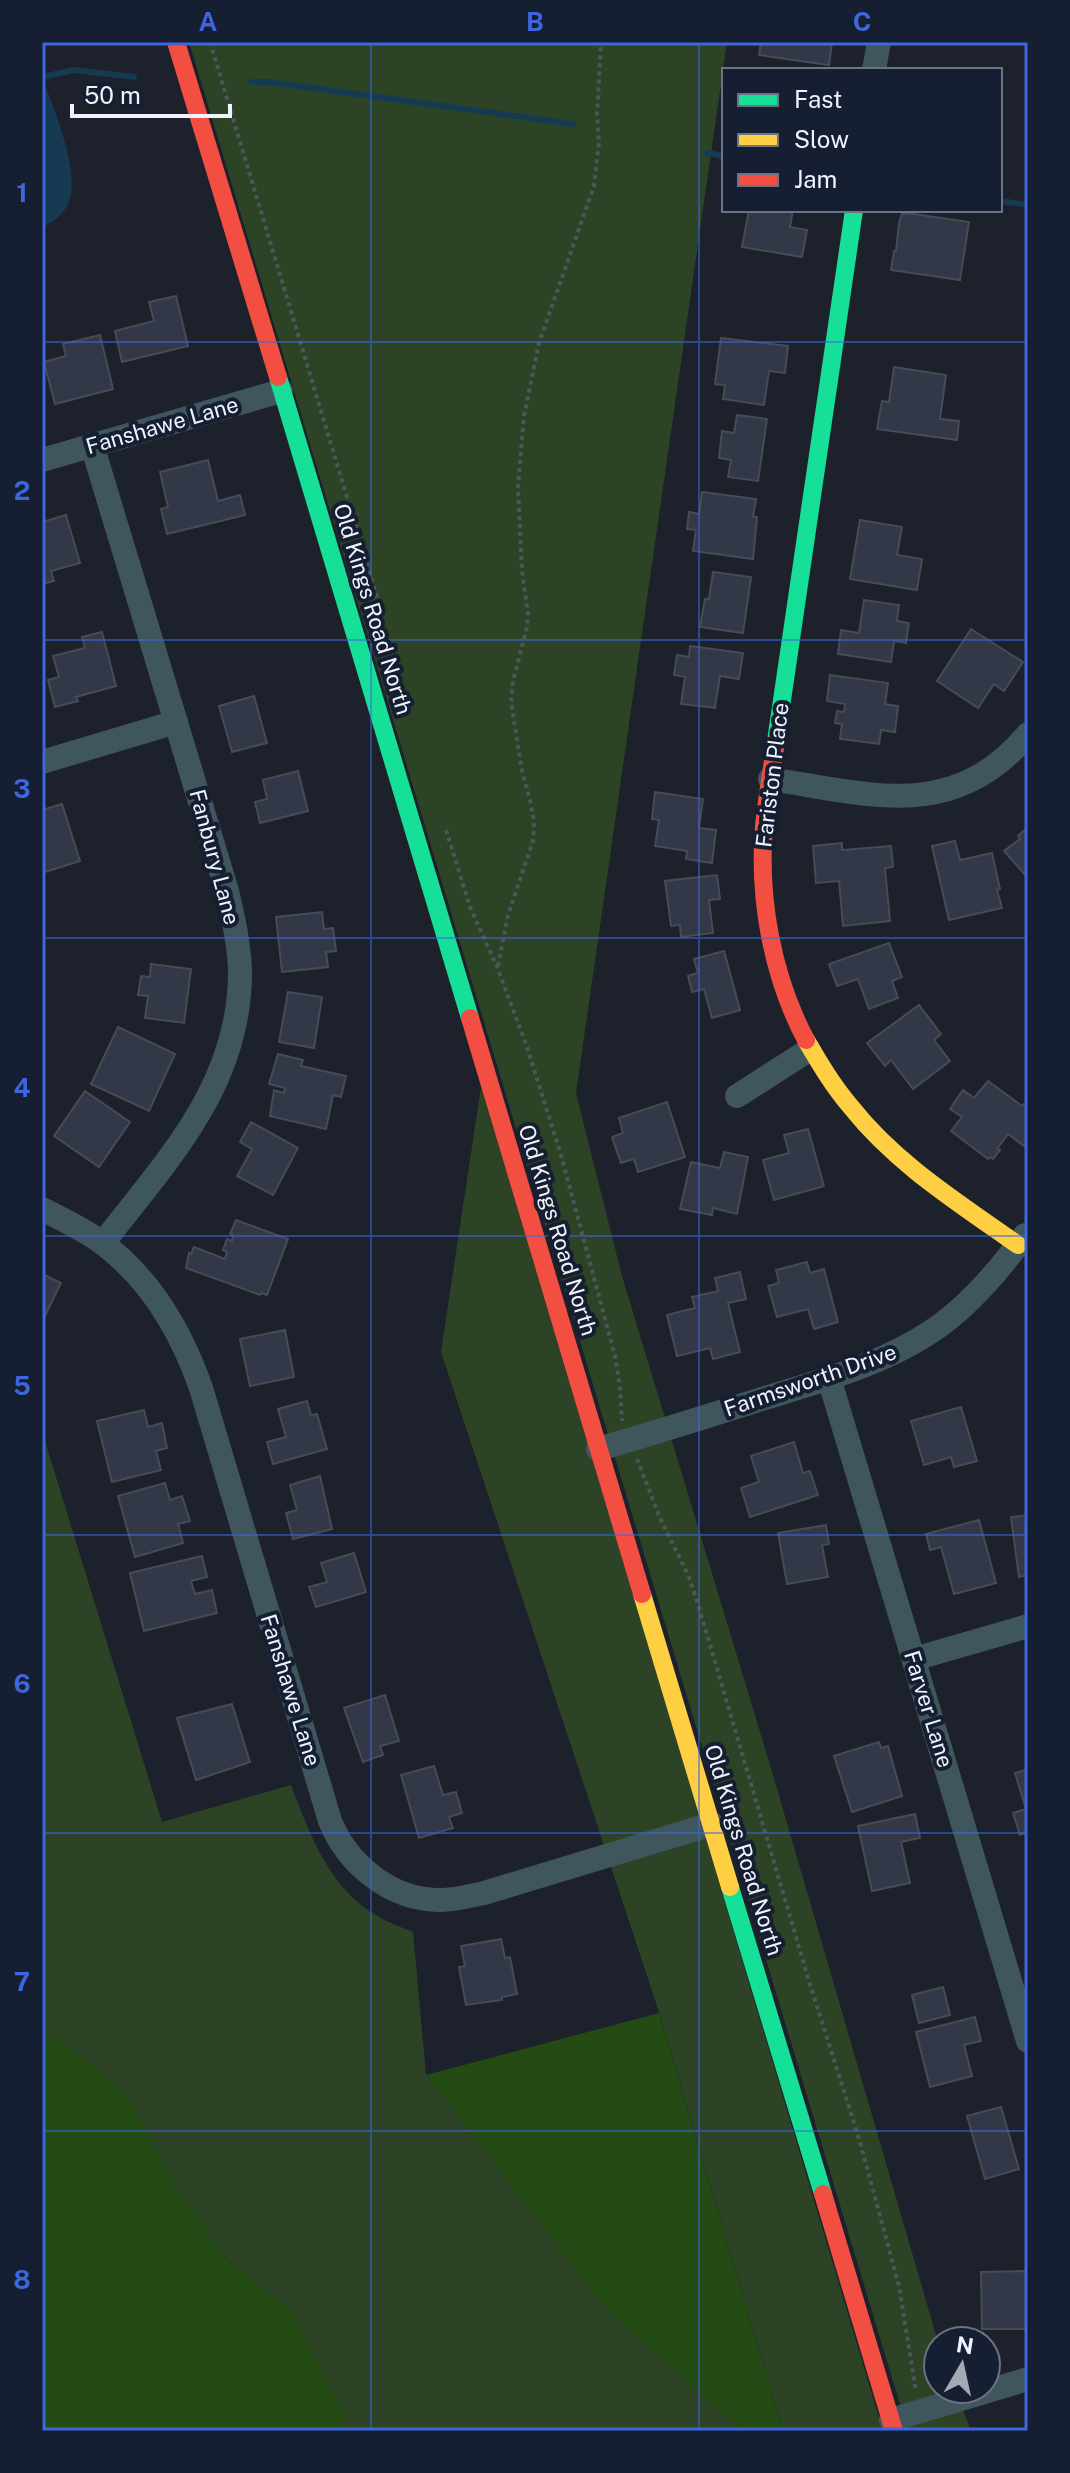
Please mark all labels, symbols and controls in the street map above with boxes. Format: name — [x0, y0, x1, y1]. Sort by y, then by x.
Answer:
text: A — [199, 6, 218, 37]
text: B — [526, 6, 544, 37]
text: C — [853, 6, 871, 37]
scale bar — [72, 68, 230, 118]
legend — [722, 68, 1002, 212]
text: 50 m — [84, 81, 141, 109]
text: Fast — [794, 85, 842, 113]
text: Slow — [794, 125, 849, 153]
text: Jam — [794, 165, 837, 193]
text: 1 — [16, 177, 28, 208]
street label: Fanshawe Lane — [83, 391, 241, 459]
text: 2 — [14, 475, 30, 506]
street label: Old Kings Road North — [328, 500, 418, 718]
street label: Fariston Place — [750, 701, 794, 849]
text: 3 — [13, 773, 31, 804]
street label: Fanbury Lane — [184, 786, 246, 928]
text: 4 — [13, 1072, 31, 1103]
street label: Old Kings Road North — [513, 1121, 603, 1339]
street label: Farmsworth Drive — [720, 1338, 900, 1422]
text: 5 — [13, 1370, 31, 1401]
street label: Fanshawe Lane — [256, 1611, 326, 1769]
street label: Farver Lane — [899, 1647, 959, 1771]
text: 6 — [13, 1668, 31, 1699]
street label: Old Kings Road North — [699, 1741, 789, 1959]
text: 7 — [14, 1966, 30, 1997]
text: 8 — [13, 2264, 31, 2295]
north arrow — [922, 2325, 1002, 2405]
text: N — [955, 2331, 976, 2359]

